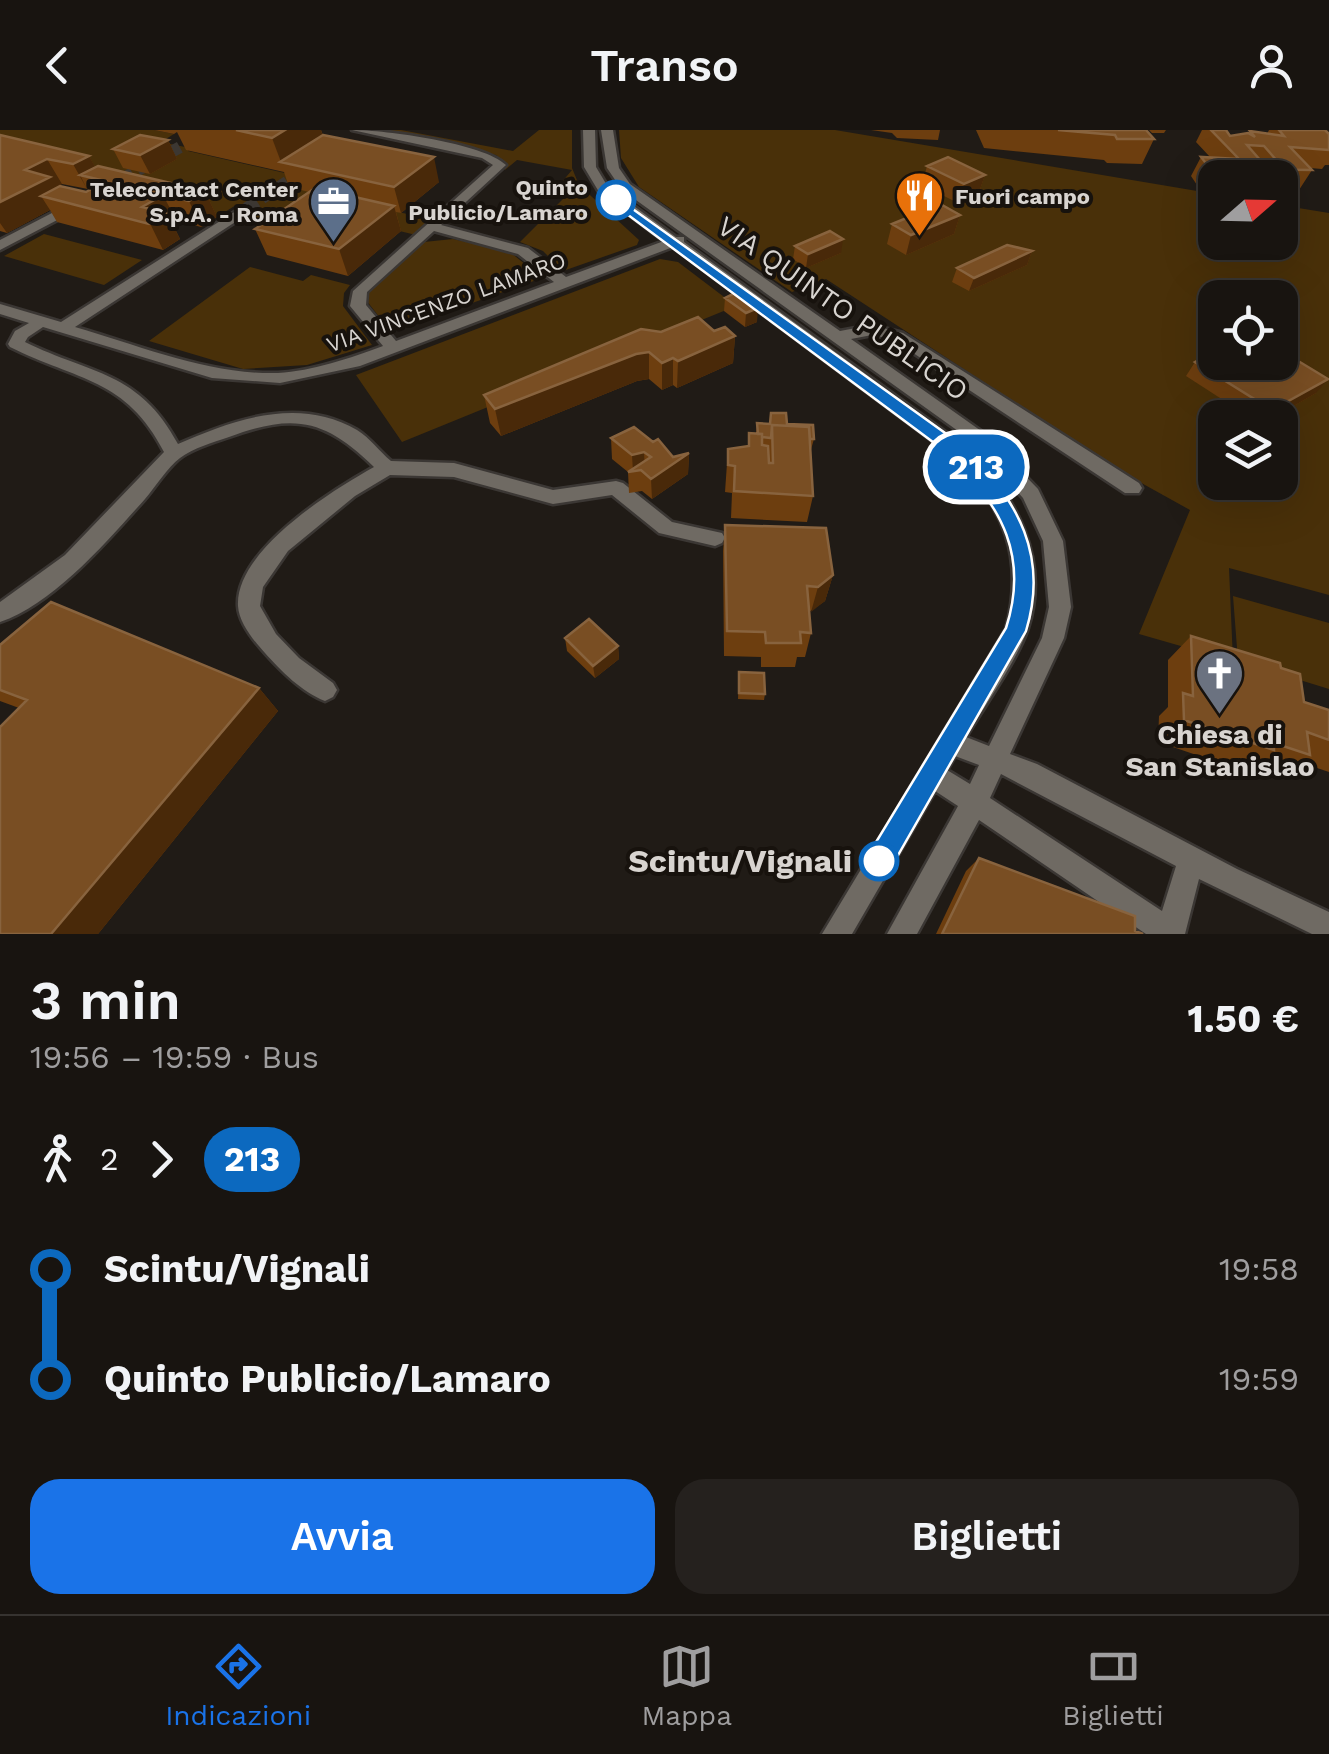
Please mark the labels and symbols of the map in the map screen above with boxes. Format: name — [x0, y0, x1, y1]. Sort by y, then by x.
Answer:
north arrow — [1198, 160, 1298, 260]
restaurant icon: Fuori campo — [894, 170, 946, 238]
place label: Quinto Publicio/Lamaro — [408, 175, 588, 225]
office icon: Telecontact Center S.p.A. - Roma — [307, 176, 359, 244]
place label: Telecontact Center S.p.A. - Roma — [90, 177, 299, 227]
marker: Quinto Publicio/Lamaro — [597, 181, 635, 219]
place label: Fuori campo — [955, 184, 1090, 209]
street label: VIA QUINTO PUBLICIO — [711, 209, 974, 408]
street label: VIA VINCENZO LAMARO — [323, 247, 569, 357]
line badge: 213 — [918, 434, 1034, 500]
church icon: Chiesa di San Stanislao — [1194, 648, 1246, 716]
place label: Chiesa di San Stanislao — [1126, 718, 1314, 783]
place label: Scintu/Vignali — [628, 842, 852, 880]
marker: Scintu/Vignali — [860, 842, 898, 880]

